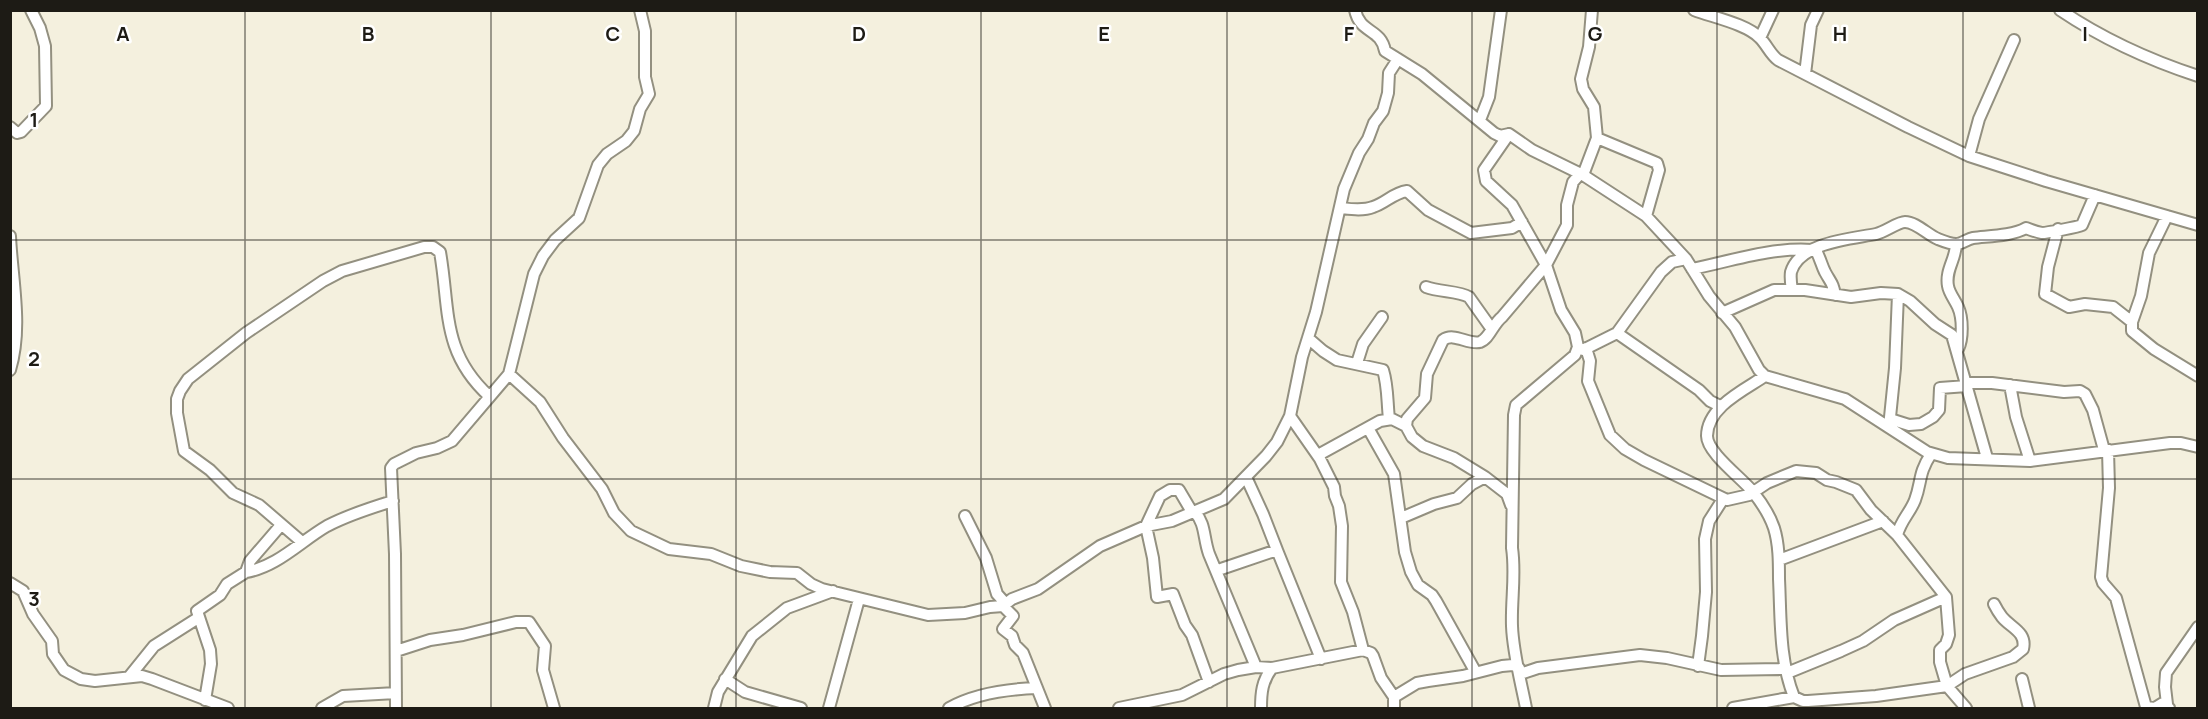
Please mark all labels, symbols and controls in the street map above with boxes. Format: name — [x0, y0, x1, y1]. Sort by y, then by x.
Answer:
text: A — [116, 20, 130, 47]
text: B — [362, 20, 375, 47]
text: C — [606, 20, 620, 47]
text: D — [852, 20, 866, 47]
text: E — [1098, 20, 1110, 47]
text: F — [1344, 20, 1355, 47]
text: G — [1588, 20, 1603, 47]
text: H — [1833, 20, 1847, 47]
text: I — [2082, 20, 2088, 47]
text: 1 — [30, 106, 38, 133]
text: 2 — [28, 345, 40, 372]
text: 3 — [28, 585, 40, 612]

